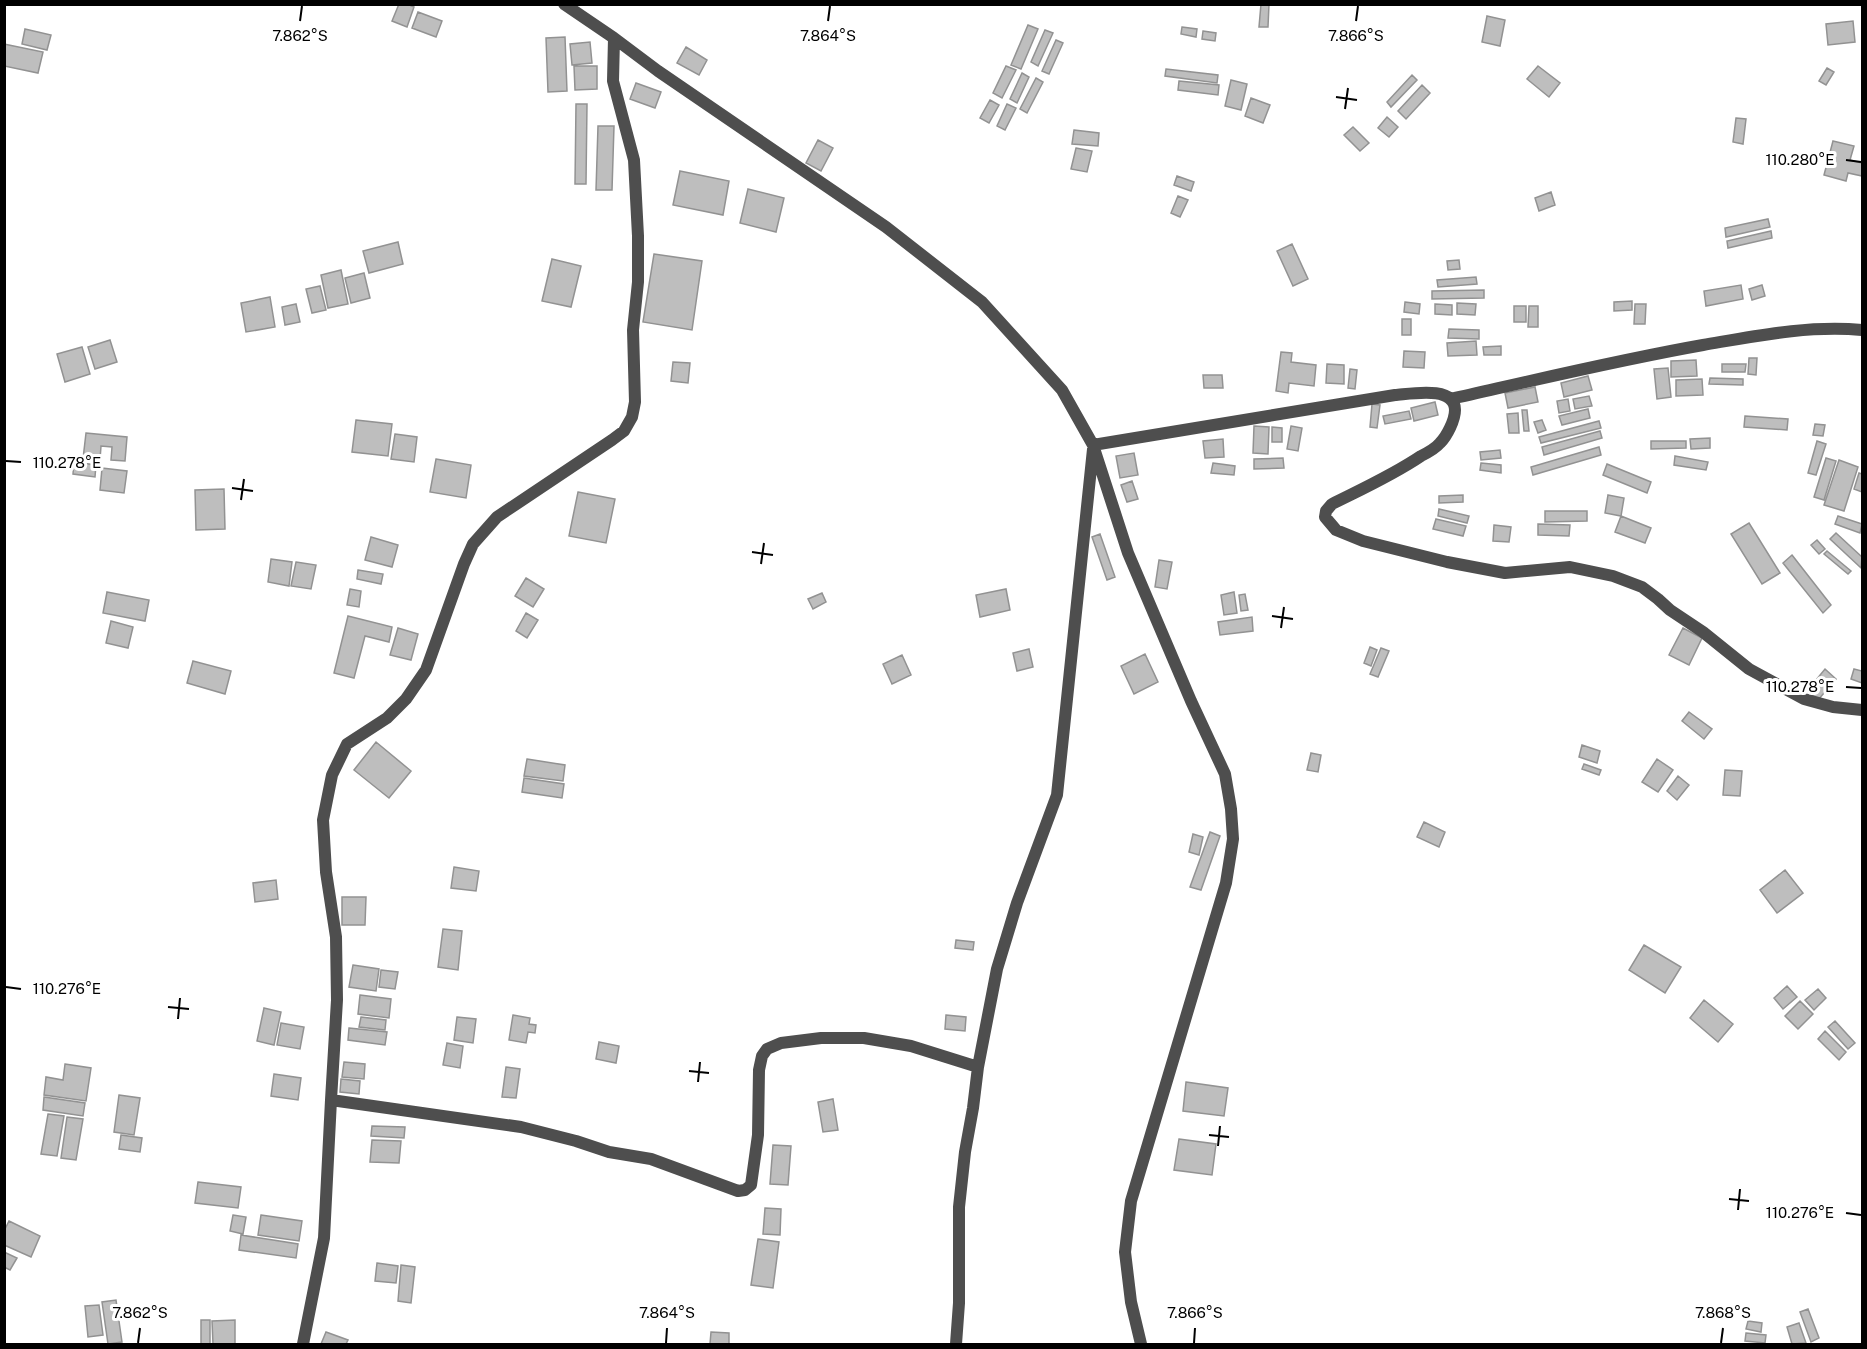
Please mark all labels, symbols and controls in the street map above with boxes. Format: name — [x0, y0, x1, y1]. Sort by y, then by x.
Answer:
text: 7.862°S — [272, 27, 328, 44]
text: 7.864°S — [800, 27, 856, 44]
text: 7.866°S — [1328, 27, 1384, 44]
text: 110.280°E — [1765, 151, 1835, 168]
text: 110.278°E — [33, 454, 101, 471]
text: 110.278°E — [1766, 678, 1834, 695]
text: 110.276°E — [33, 980, 101, 997]
text: 110.276°E — [1766, 1204, 1834, 1221]
text: 7.862°S — [112, 1304, 168, 1321]
text: 7.864°S — [639, 1304, 695, 1321]
text: 7.866°S — [1167, 1304, 1223, 1321]
text: 7.868°S — [1695, 1304, 1751, 1321]

